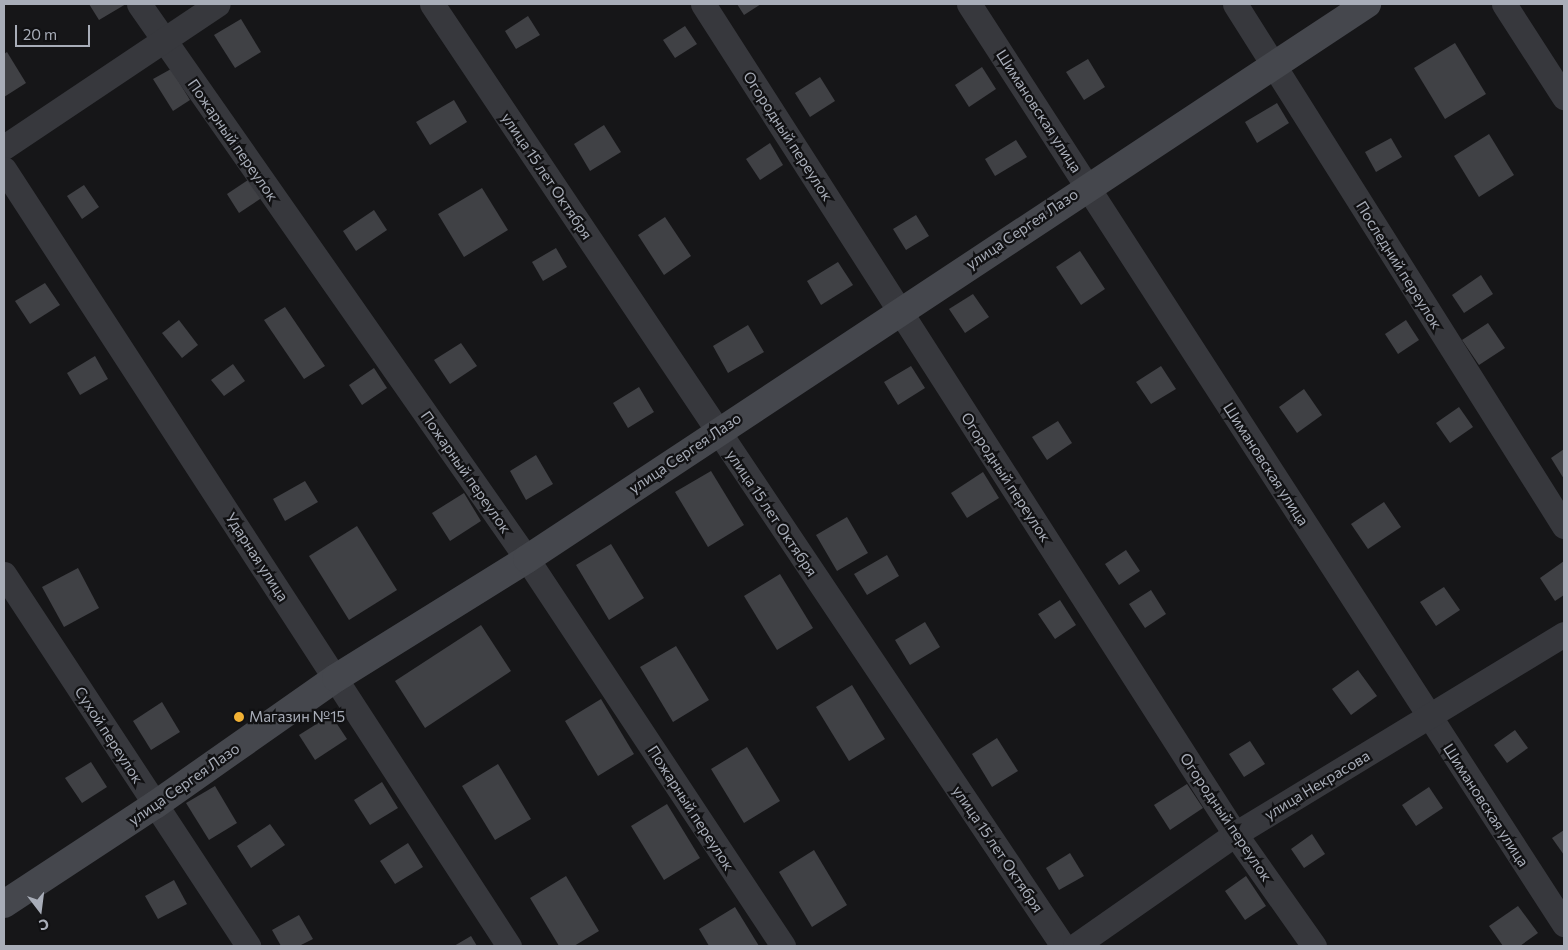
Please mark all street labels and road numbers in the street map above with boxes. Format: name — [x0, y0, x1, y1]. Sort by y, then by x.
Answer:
street label: Шимановская улица — [992, 46, 1086, 176]
street label: Огородный переулок — [739, 68, 837, 204]
street label: Пожарный переулок — [184, 75, 282, 205]
street label: улица 15 лет Октября — [498, 109, 596, 243]
street label: улица Сергея Лазо — [963, 185, 1081, 273]
street label: Последний переулок — [1352, 198, 1446, 332]
street label: Шимановская улица — [1219, 399, 1313, 529]
street label: Пожарный переулок — [417, 407, 515, 537]
street label: улица Сергея Лазо — [626, 409, 744, 497]
street label: Огородный переулок — [957, 409, 1055, 545]
street label: улица 15 лет Октября — [723, 446, 821, 580]
street label: Ударная улица — [222, 509, 292, 605]
street label: Сухой переулок — [71, 683, 147, 787]
street label: улица Сергея Лазо — [125, 739, 243, 829]
street label: Шимановская улица — [1439, 740, 1533, 870]
street label: Пожарный переулок — [644, 742, 738, 874]
street label: улица Некрасова — [1261, 746, 1373, 824]
street label: Огородный переулок — [1176, 749, 1276, 885]
street label: улица 15 лет Октября — [949, 782, 1047, 916]

